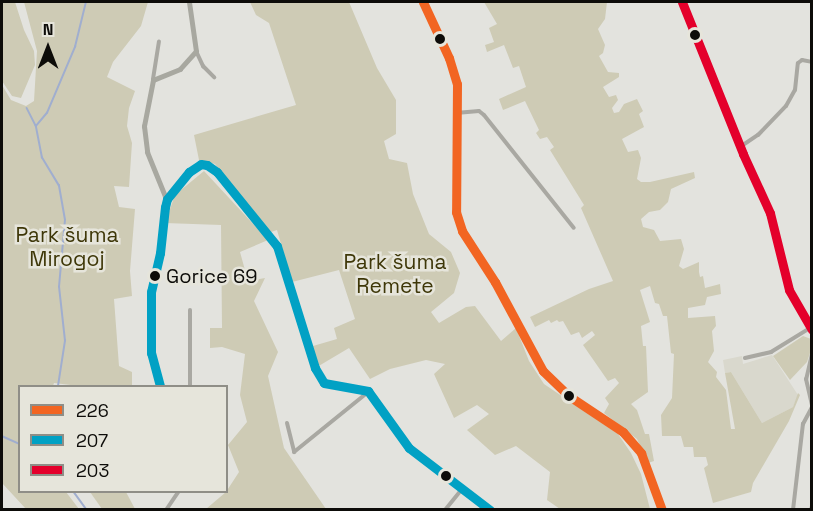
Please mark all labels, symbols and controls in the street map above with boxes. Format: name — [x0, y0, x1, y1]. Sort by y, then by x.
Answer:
north arrow — [18, 18, 78, 78]
text: N — [43, 19, 53, 40]
unlabelled marker — [689, 29, 701, 41]
unlabelled marker — [434, 33, 446, 45]
park label: Park šuma Mirogoj — [15, 222, 119, 272]
park label: Park šuma Remete — [343, 249, 447, 299]
place label: Gorice 69 — [166, 264, 257, 288]
marker: Gorice 69 — [149, 270, 161, 282]
legend — [18, 385, 228, 493]
unlabelled marker — [563, 390, 575, 402]
text: 226 — [76, 399, 109, 422]
text: 207 — [76, 429, 108, 452]
text: 203 — [76, 459, 109, 482]
unlabelled marker — [440, 470, 452, 482]

